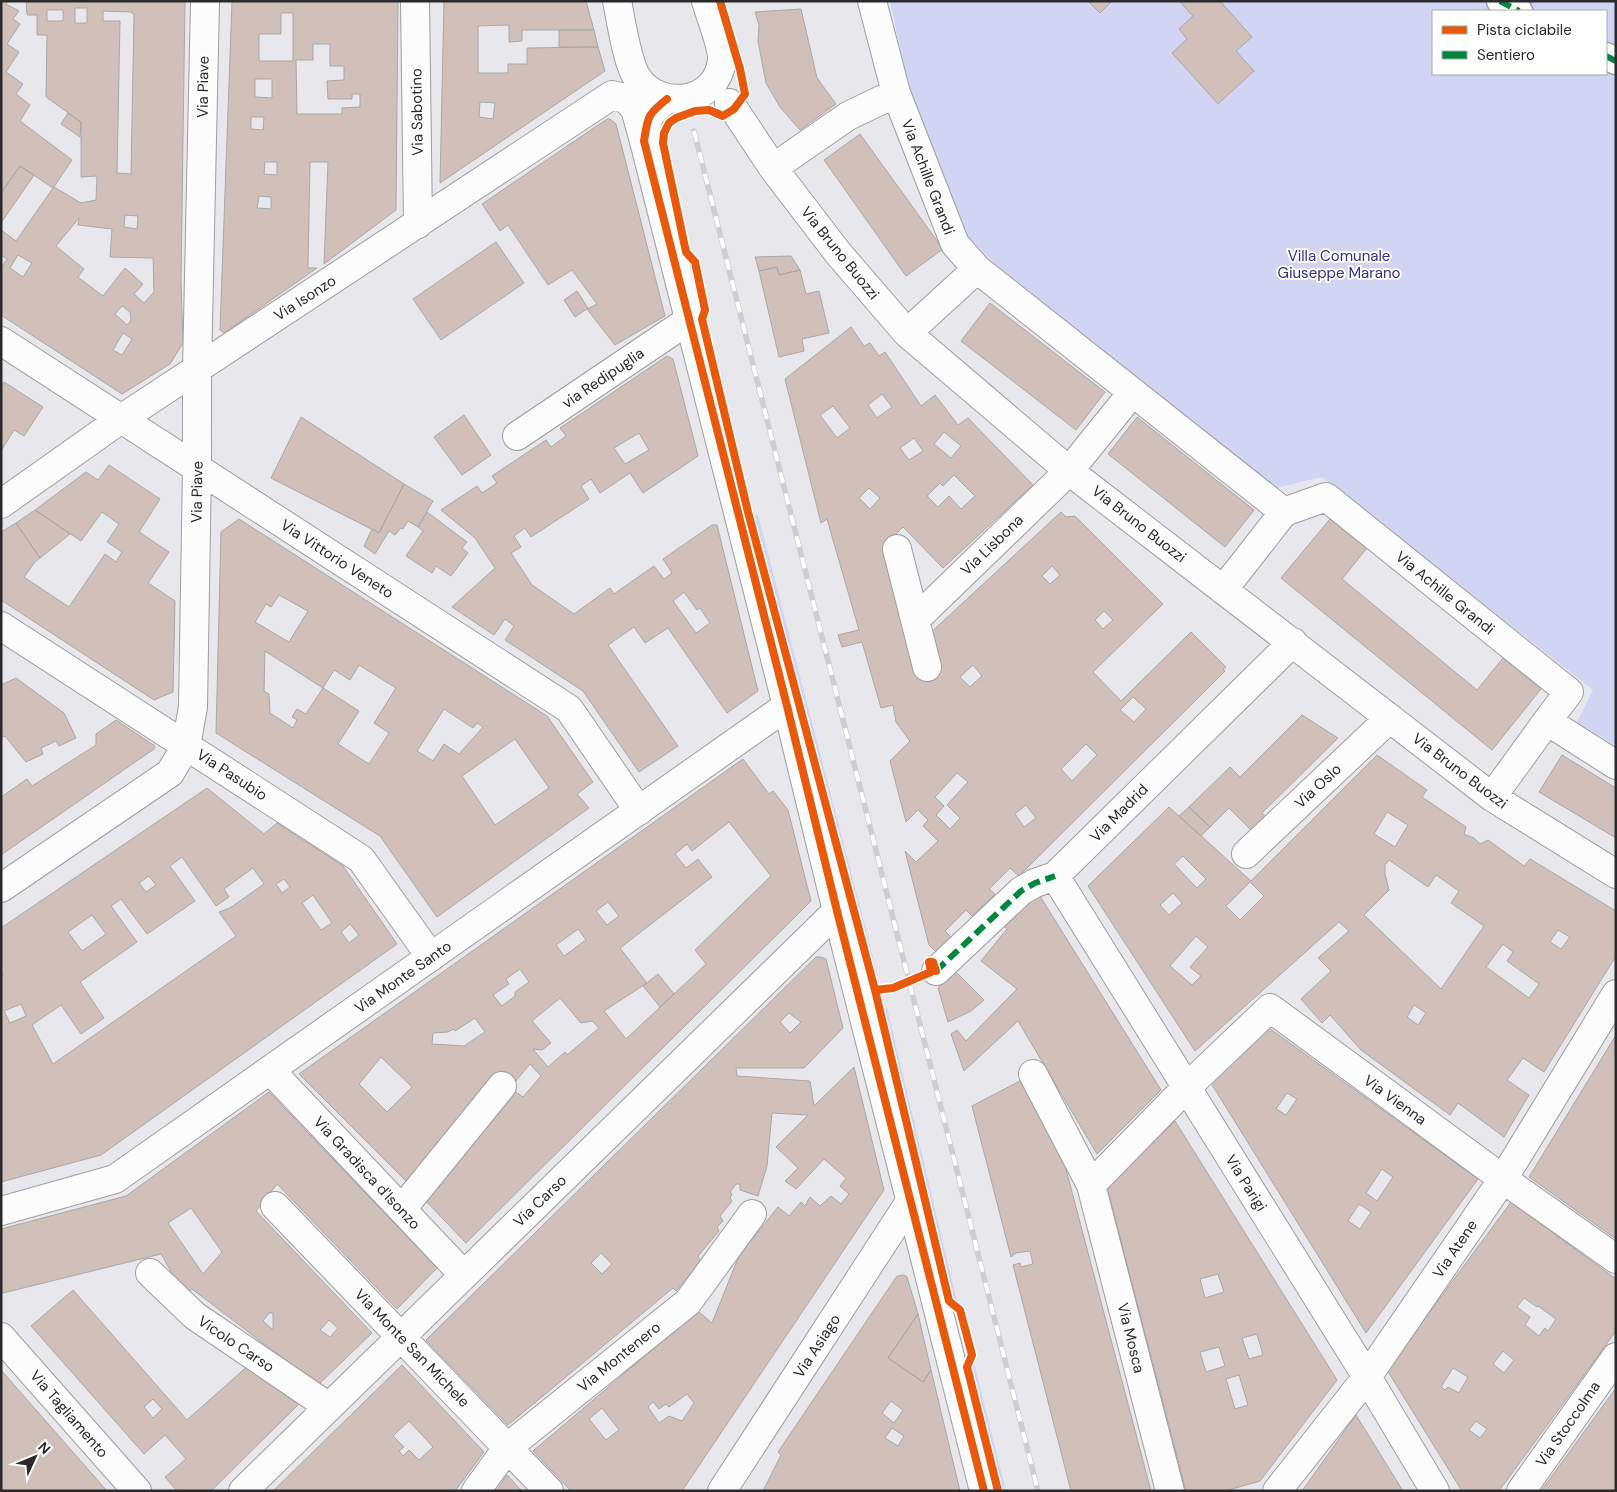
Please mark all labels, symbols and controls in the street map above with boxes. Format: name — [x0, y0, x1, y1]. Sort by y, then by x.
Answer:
legend — [1432, 10, 1607, 75]
text: Pista ciclabile — [1477, 20, 1572, 40]
text: Sentiero — [1477, 45, 1535, 65]
street label: Via Piave — [192, 56, 214, 118]
street label: Via Sabotino — [406, 68, 428, 156]
street label: Via Achille Grandi — [897, 116, 959, 238]
street label: Via Bruno Buozzi — [796, 202, 884, 304]
park label: Villa Comunale Giuseppe Marano — [1278, 246, 1401, 283]
street label: Via Isonzo — [270, 270, 340, 325]
street label: via Redipuglia — [558, 343, 648, 413]
street label: Via Piave — [186, 461, 208, 523]
street label: Via Bruno Buozzi — [1088, 481, 1190, 567]
street label: Via Lisbona — [956, 510, 1028, 580]
street label: Via Vittorio Veneto — [277, 515, 397, 603]
street label: Via Achille Grandi — [1391, 547, 1499, 639]
street label: Via Bruno Buozzi — [1408, 729, 1512, 813]
street label: Via Pasubio — [193, 745, 271, 805]
street label: Via Oslo — [1290, 759, 1346, 813]
street label: Via Madrid — [1086, 780, 1152, 846]
street label: Via Monte Santo — [351, 936, 456, 1018]
street label: Via Vienna — [1359, 1070, 1431, 1130]
street label: Via Gradisca d'Isonzo — [309, 1112, 425, 1234]
street label: Via Parigi — [1221, 1151, 1271, 1215]
street label: Via Carso — [509, 1171, 571, 1231]
street label: Via Atene — [1428, 1216, 1482, 1282]
street label: Via Monte San Michele — [350, 1284, 474, 1412]
street label: Via Mosca — [1113, 1301, 1149, 1375]
street label: Via Asiago — [789, 1310, 845, 1382]
street label: Vicolo Carso — [194, 1311, 278, 1377]
street label: Via Montenero — [573, 1317, 665, 1397]
street label: Via Tagliamento — [25, 1366, 113, 1462]
street label: Via Stoccolma — [1531, 1377, 1605, 1471]
north arrow — [10, 1432, 60, 1482]
text: N — [34, 1438, 54, 1458]

